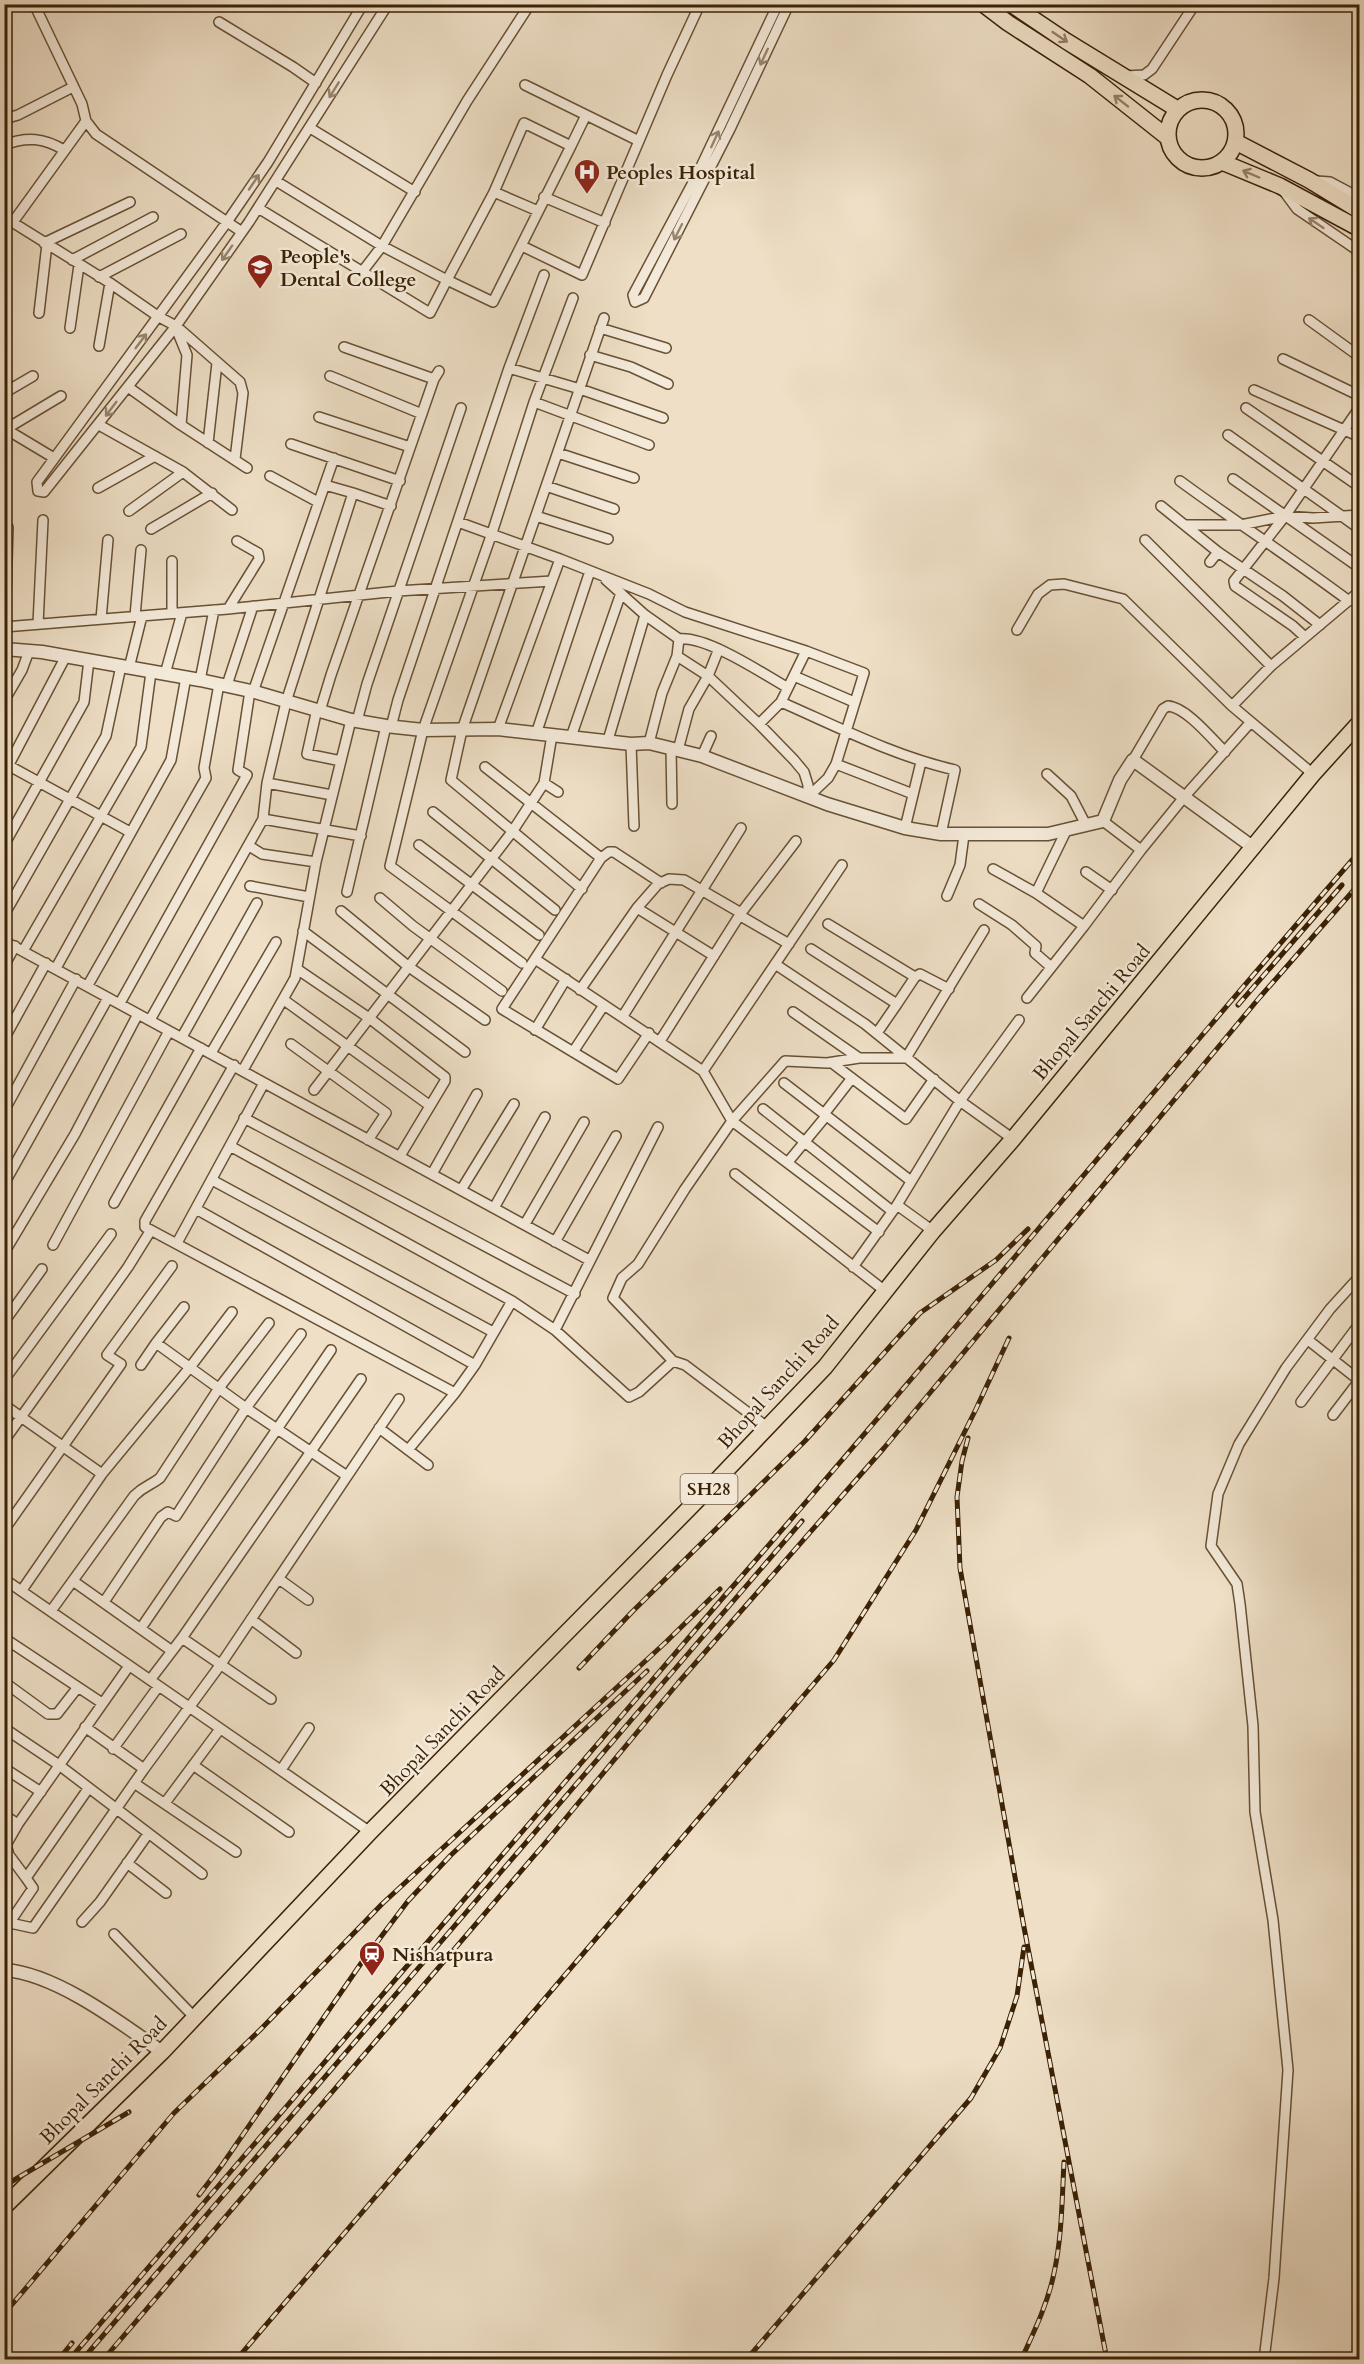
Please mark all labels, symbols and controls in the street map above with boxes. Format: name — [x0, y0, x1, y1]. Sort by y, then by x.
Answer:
one-way arrow — [1051, 31, 1067, 43]
one-way arrow — [757, 48, 769, 66]
one-way arrow — [328, 81, 340, 98]
one-way arrow — [1114, 95, 1130, 108]
one-way arrow — [709, 130, 721, 148]
hospital icon: Peoples Hospital — [572, 157, 602, 195]
place label: Peoples Hospital — [606, 159, 756, 186]
one-way arrow — [1242, 168, 1261, 179]
one-way arrow — [247, 174, 260, 191]
one-way arrow — [1309, 217, 1325, 229]
one-way arrow — [672, 223, 683, 241]
place label: People's Dental College — [280, 243, 416, 293]
one-way arrow — [221, 244, 233, 260]
school or university icon: People's Dental College — [245, 252, 275, 290]
one-way arrow — [135, 334, 147, 350]
one-way arrow — [105, 401, 118, 417]
street label: Bhopal Sanchi Road — [1026, 938, 1157, 1086]
street label: Bhopal Sanchi Road — [711, 1310, 846, 1455]
road number: SH28 — [680, 1474, 738, 1504]
street label: Bhopal Sanchi Road — [374, 1661, 511, 1802]
station icon: Nishatpura — [357, 1939, 387, 1977]
place label: Nishatpura — [392, 1941, 494, 1968]
street label: Bhopal Sanchi Road — [34, 2010, 173, 2150]

